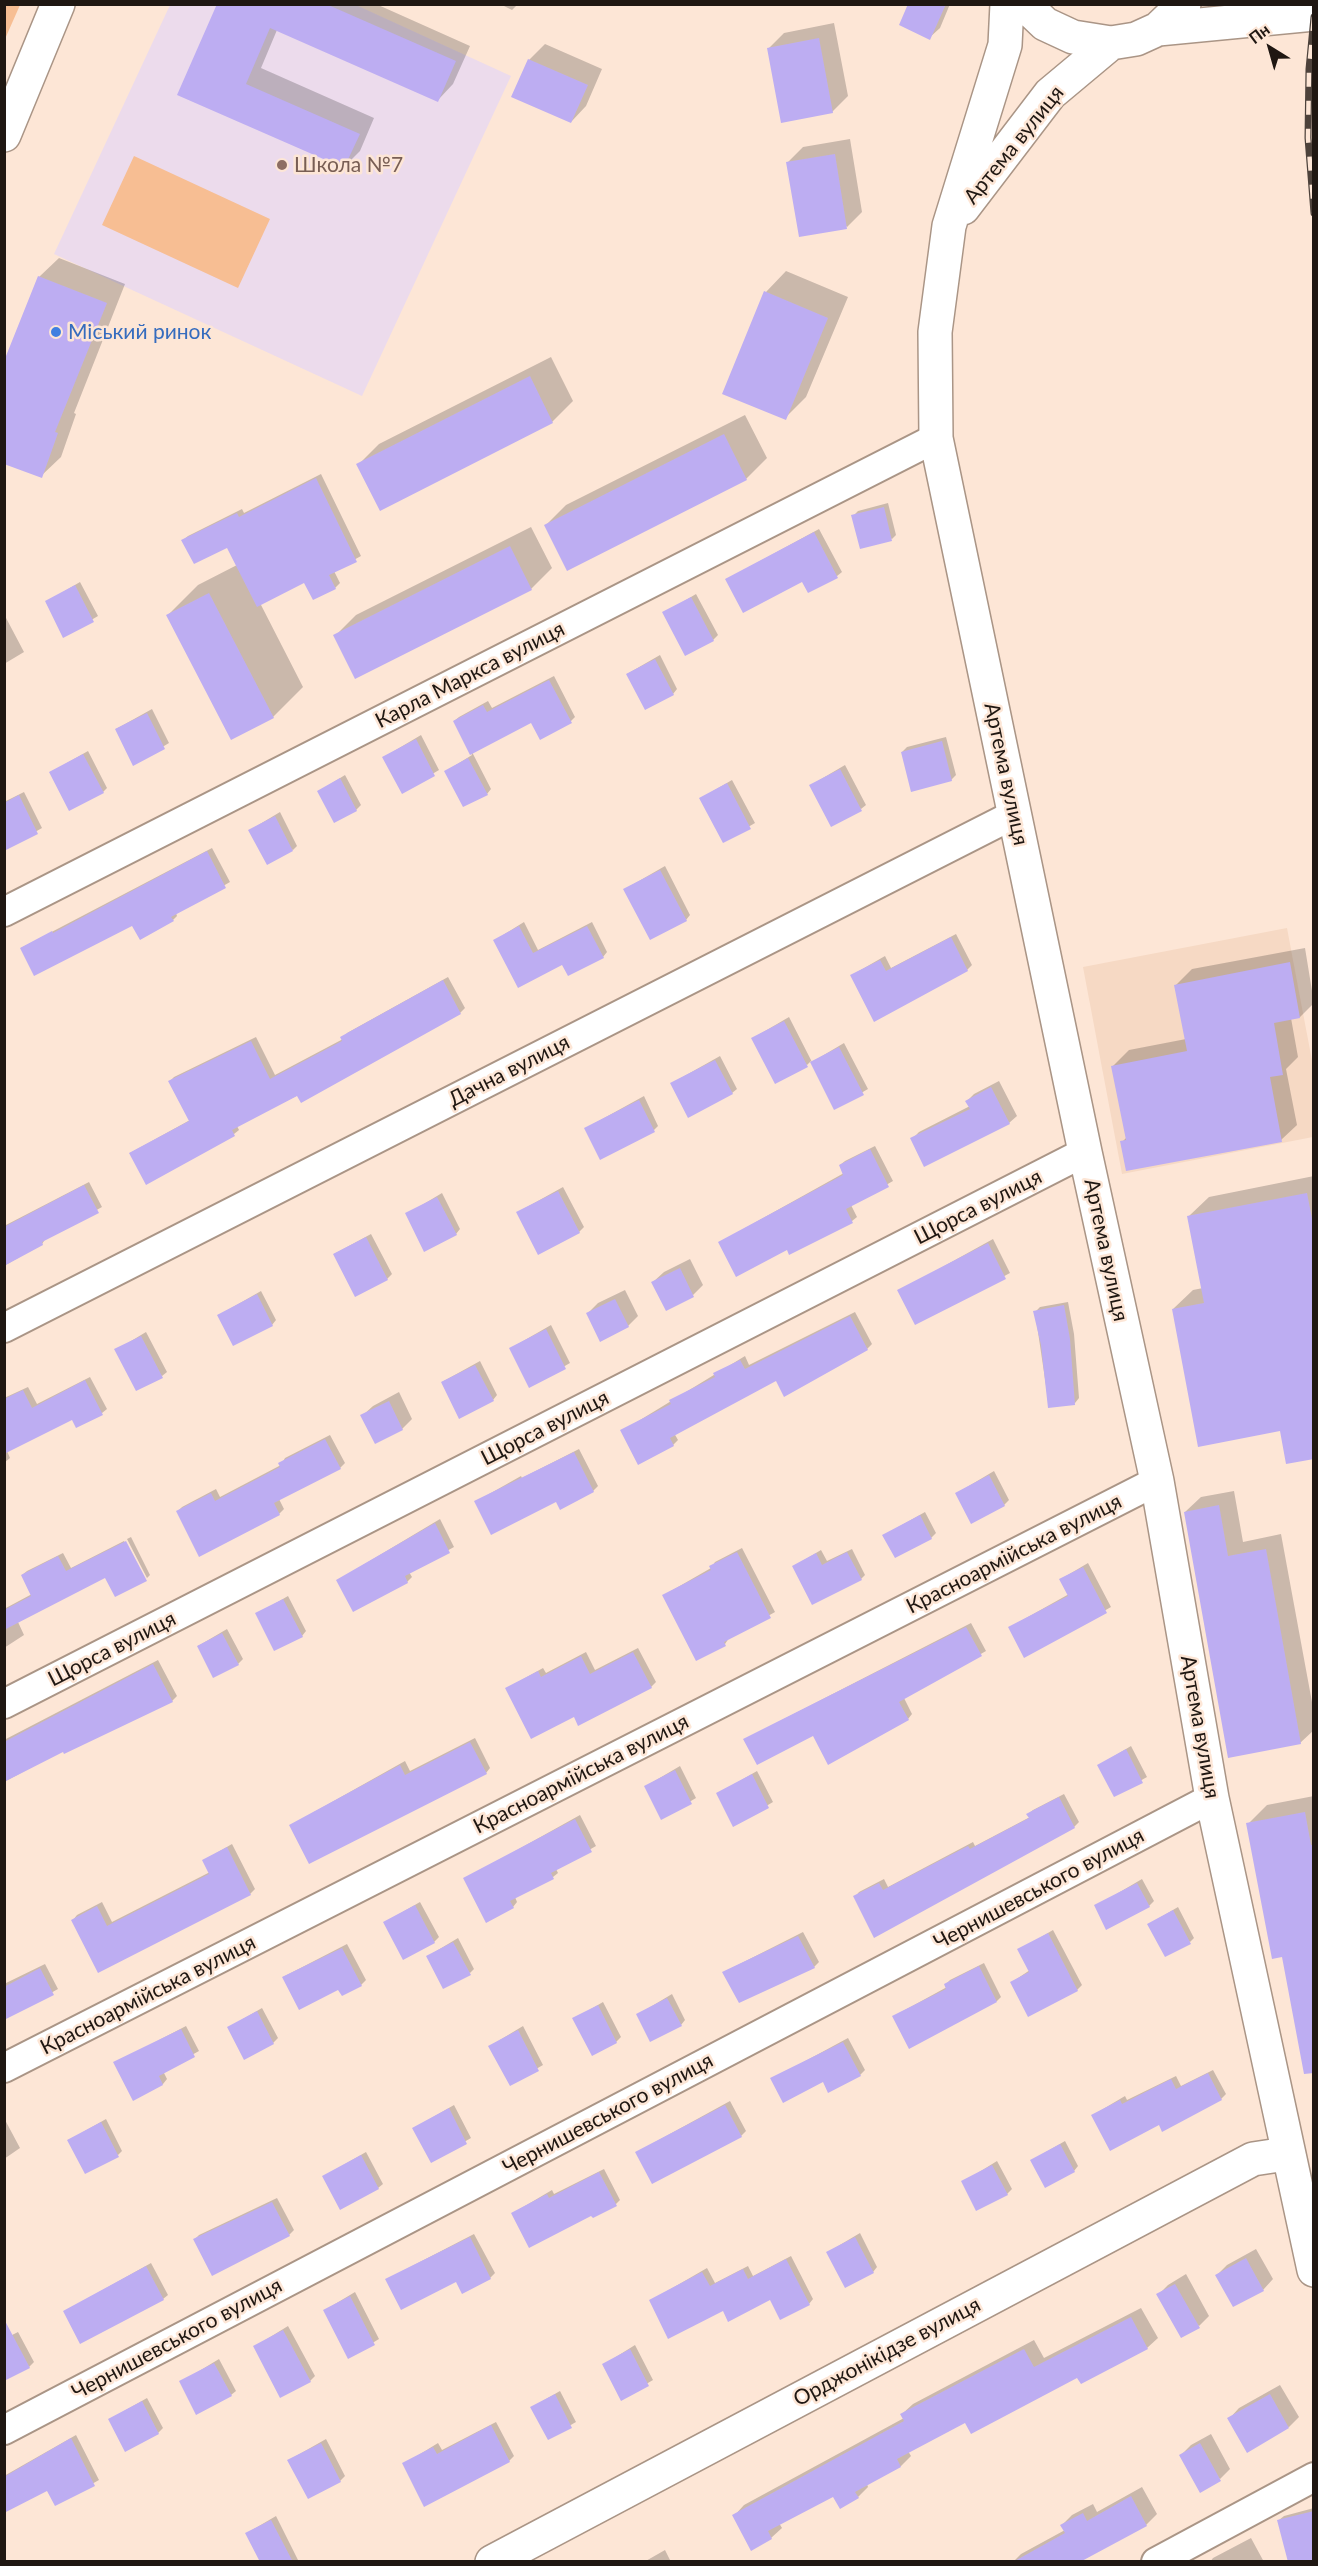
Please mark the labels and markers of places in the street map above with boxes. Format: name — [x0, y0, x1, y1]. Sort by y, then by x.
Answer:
place label: Школа №7 — [294, 152, 403, 178]
marker: Школа №7 — [275, 158, 289, 172]
place label: Міський ринок — [68, 319, 211, 345]
marker: Міський ринок — [49, 325, 63, 339]

